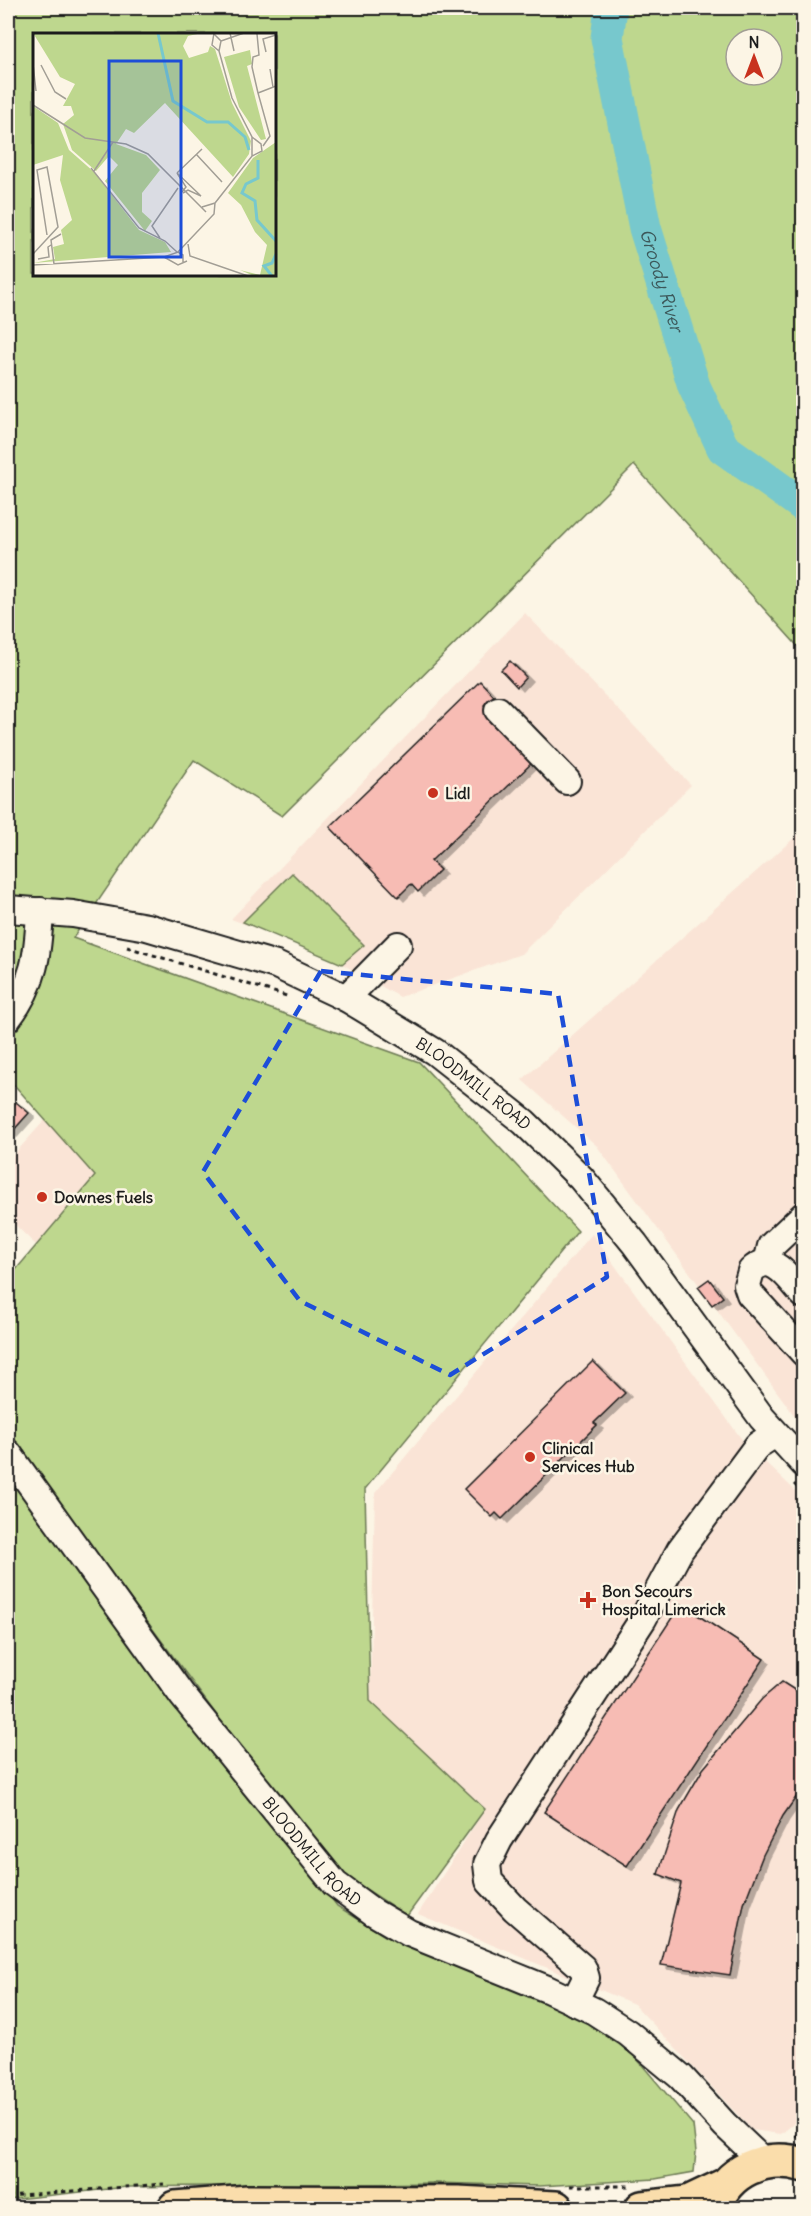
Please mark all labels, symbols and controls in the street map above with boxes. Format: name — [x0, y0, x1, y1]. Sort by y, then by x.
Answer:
north arrow — [724, 27, 784, 87]
text: N — [748, 32, 760, 52]
inset map — [33, 33, 276, 276]
water label: Groody River — [635, 226, 689, 337]
place label: Lidl — [445, 783, 470, 803]
marker: Lidl — [426, 786, 440, 800]
street label: BLOODMILL ROAD — [412, 1033, 536, 1134]
place label: Downes Fuels — [54, 1187, 153, 1207]
marker: Downes Fuels — [35, 1190, 49, 1204]
place label: Clinical Services Hub — [542, 1438, 635, 1476]
marker: Clinical Services Hub — [523, 1450, 537, 1464]
place label: Bon Secours Hospital Limerick — [602, 1581, 726, 1620]
marker: Bon Secours Hospital Limerick — [579, 1591, 597, 1609]
street label: BLOODMILL ROAD — [258, 1793, 366, 1910]

